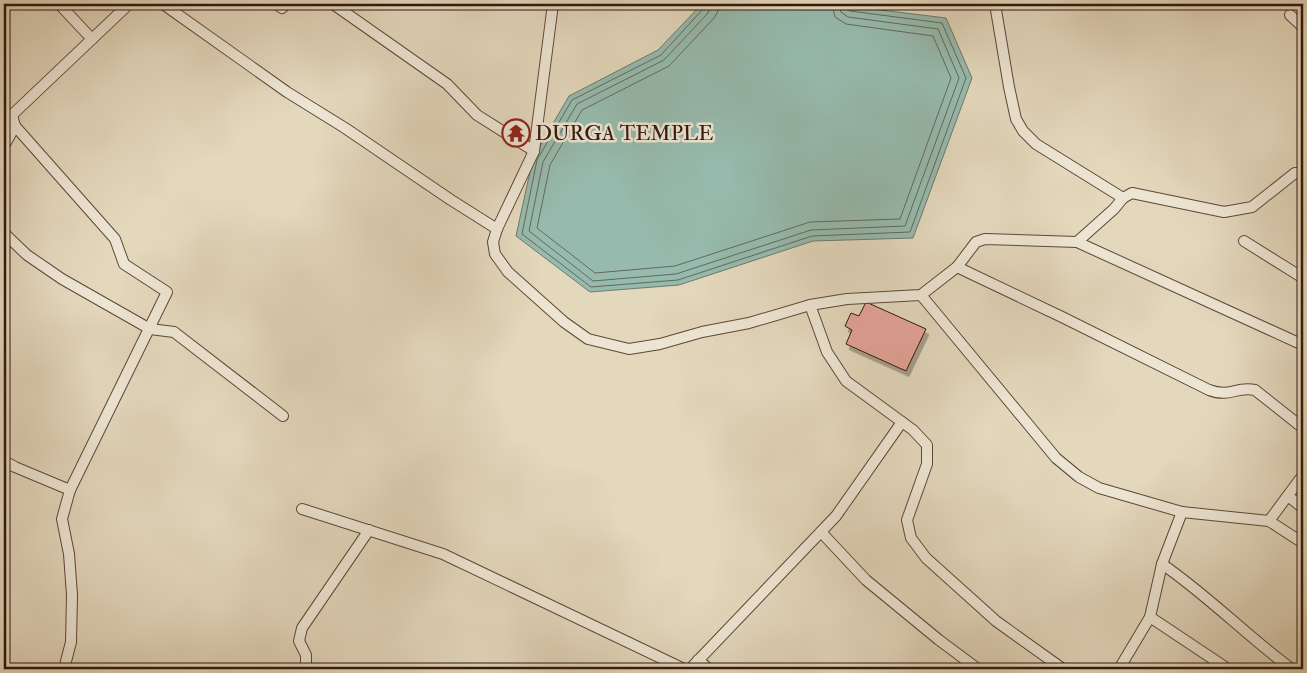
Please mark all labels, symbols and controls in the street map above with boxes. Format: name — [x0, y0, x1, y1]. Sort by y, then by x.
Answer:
temple icon: DURGA TEMPLE — [501, 118, 531, 148]
place label: DURGA TEMPLE — [535, 120, 713, 147]

